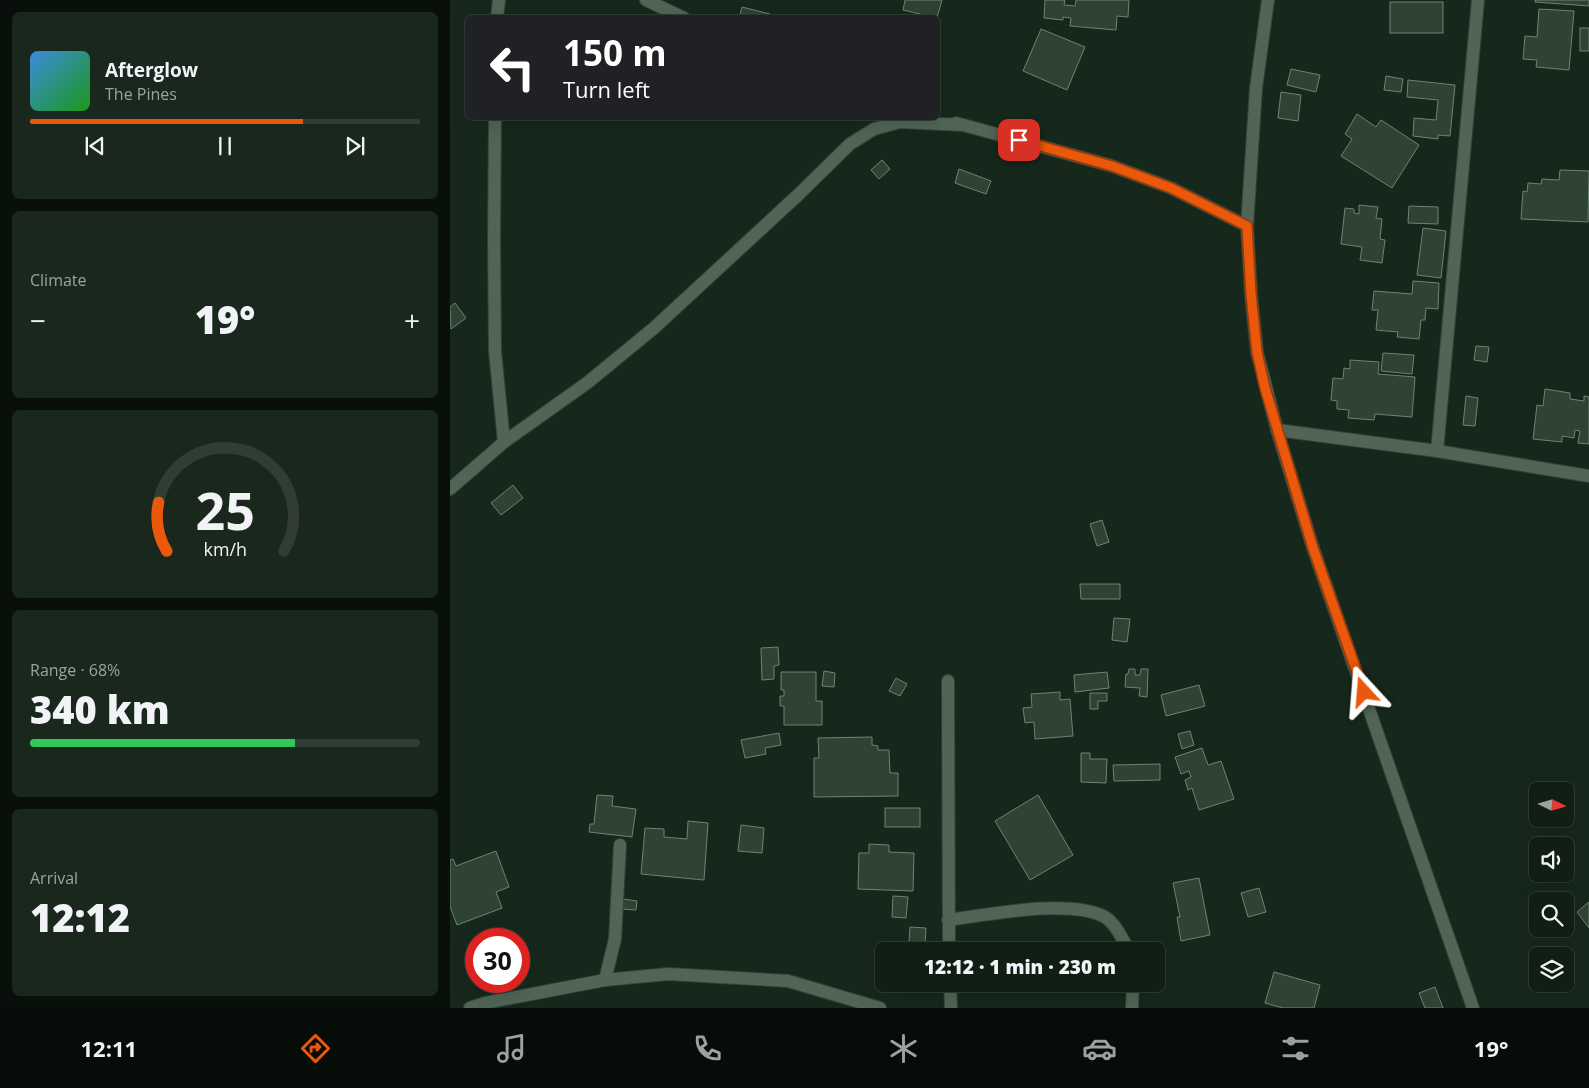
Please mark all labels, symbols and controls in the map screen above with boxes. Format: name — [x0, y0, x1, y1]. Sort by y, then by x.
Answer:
text: 150 m — [563, 29, 667, 76]
icon: left — [480, 35, 545, 100]
text: Afterglow — [105, 57, 198, 83]
text: Turn left — [563, 74, 650, 104]
text: The Pines — [105, 83, 177, 105]
pin — [998, 119, 1040, 161]
icon: arrive — [1005, 126, 1033, 154]
icon: previous — [81, 132, 109, 160]
icon: pause — [211, 132, 239, 160]
icon: next — [341, 132, 369, 160]
text: Climate — [30, 269, 87, 291]
text: 19° — [195, 293, 255, 345]
text: − — [30, 301, 46, 339]
text: + — [404, 301, 420, 339]
text: 25 — [195, 474, 255, 545]
text: km/h — [203, 537, 247, 561]
text: Range · 68% — [30, 659, 120, 681]
position arrow — [1337, 665, 1389, 717]
text: 340 km — [30, 683, 170, 735]
north arrow — [1529, 782, 1574, 828]
map controls — [1529, 782, 1574, 992]
button: sound — [1529, 837, 1574, 882]
text: Arrival — [30, 867, 78, 889]
text: 12:12 — [30, 891, 130, 943]
button: search — [1529, 892, 1574, 937]
speed limit sign: 30 — [465, 928, 530, 993]
button: layers — [1529, 947, 1574, 992]
text: 12:12 · 1 min · 230 m — [924, 954, 1116, 980]
icon: directions — [298, 1031, 333, 1066]
icon: music — [494, 1031, 529, 1066]
icon: phone — [690, 1031, 725, 1066]
icon: climate — [886, 1031, 921, 1066]
icon: car — [1082, 1031, 1117, 1066]
icon: filters — [1278, 1031, 1313, 1066]
text: 12:11 — [80, 1033, 137, 1063]
text: 19° — [1474, 1033, 1508, 1063]

